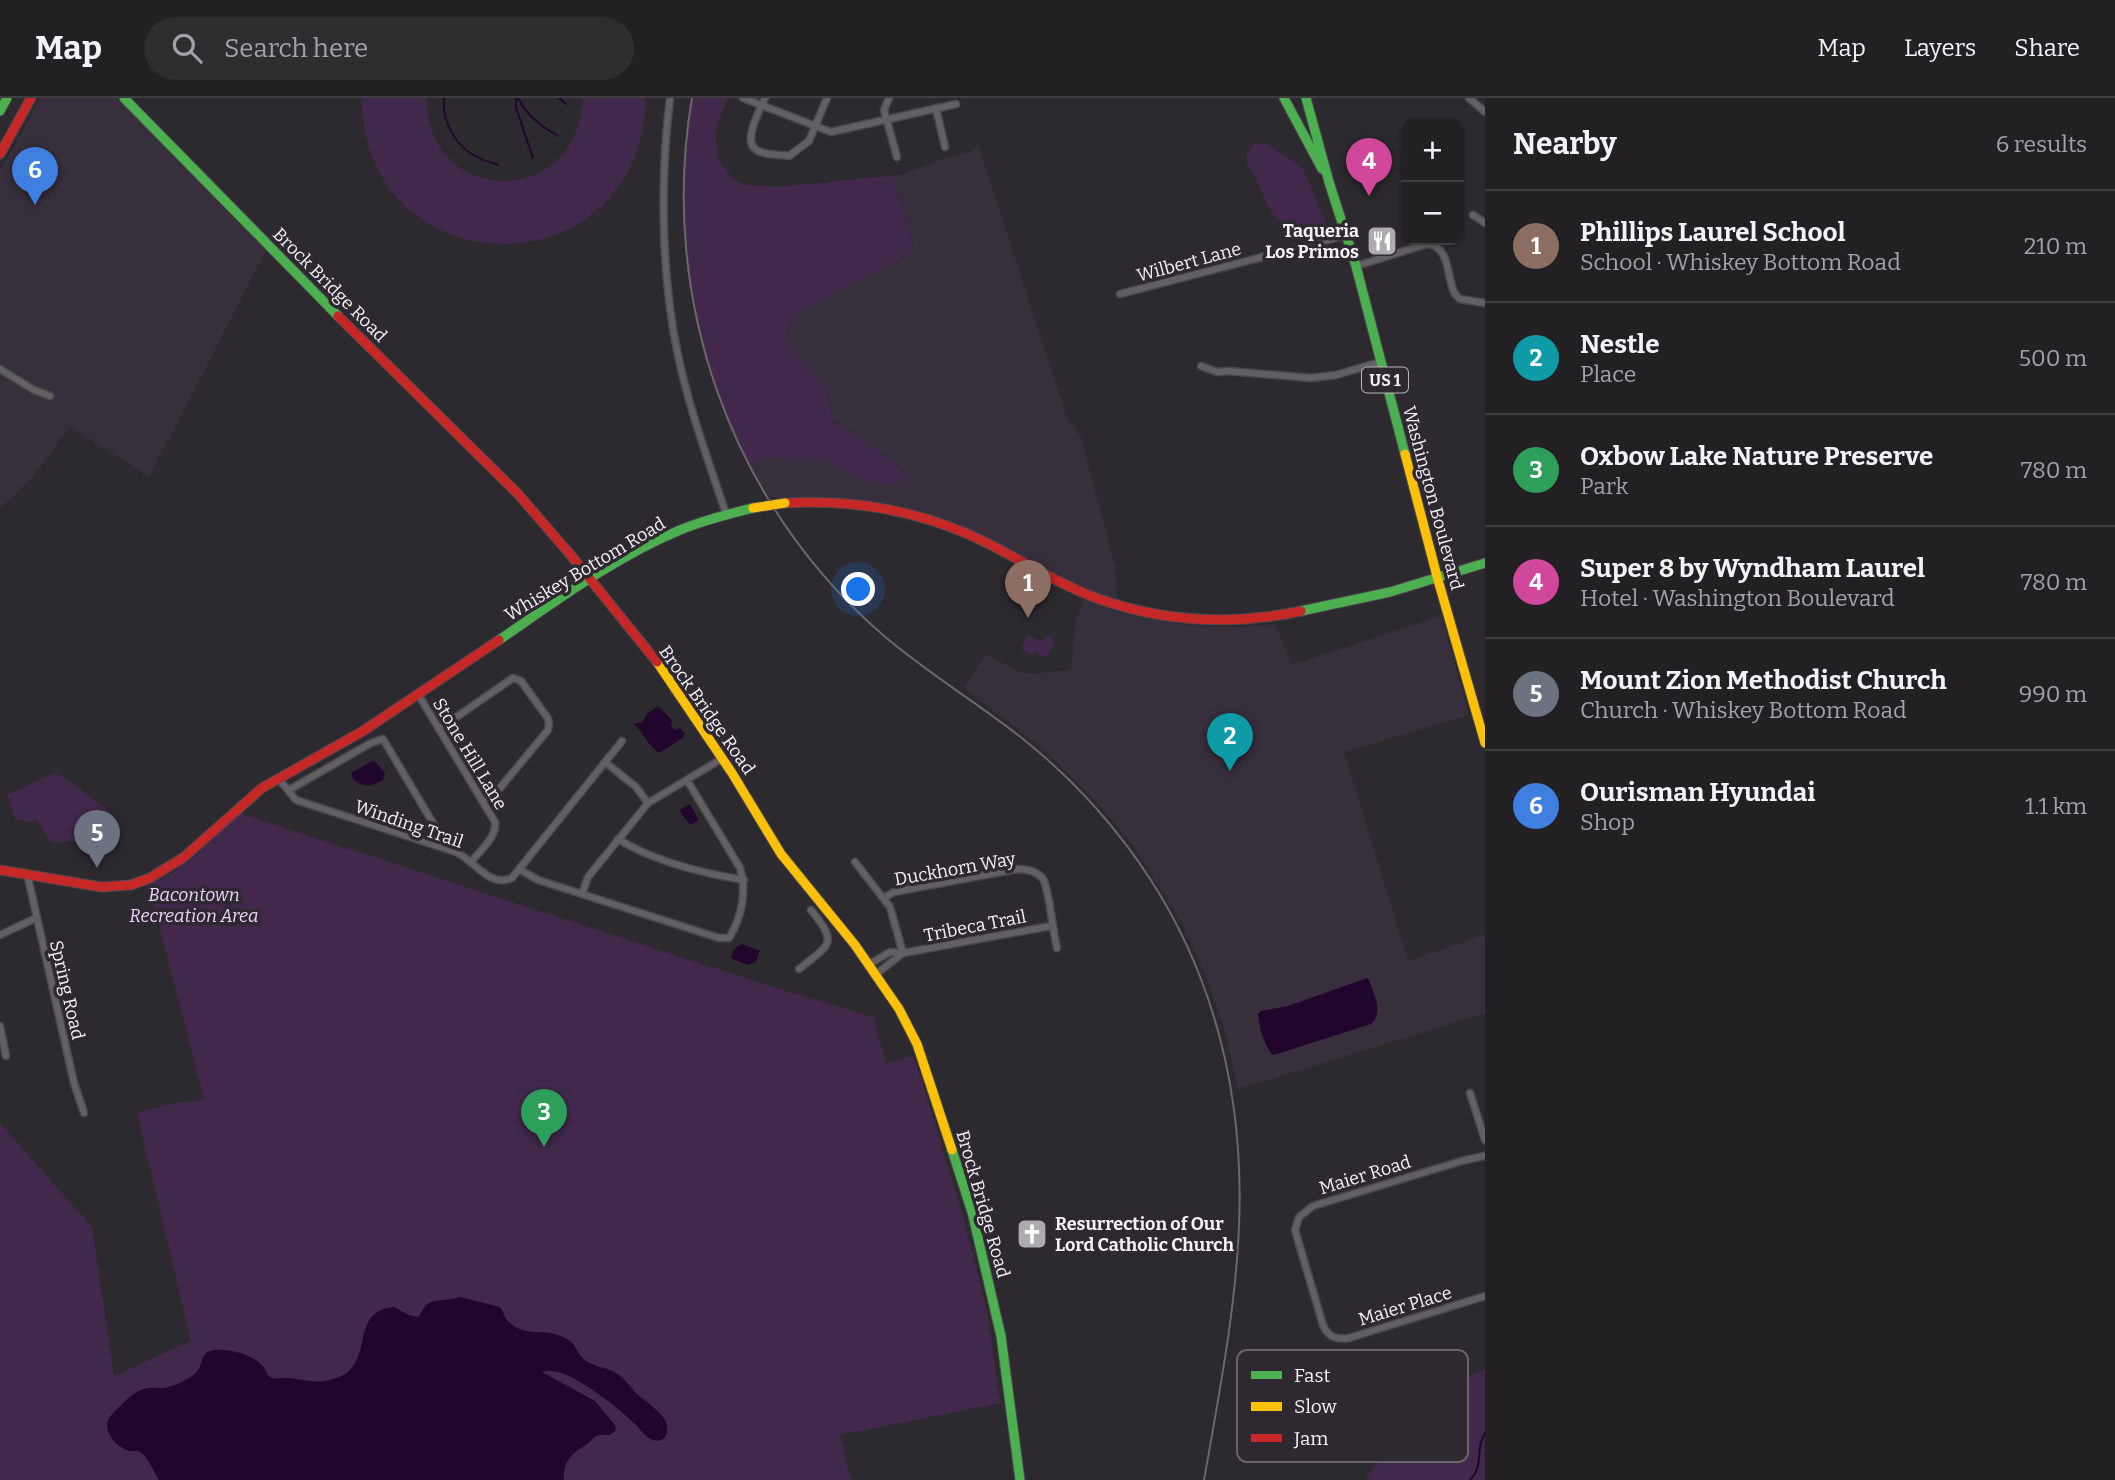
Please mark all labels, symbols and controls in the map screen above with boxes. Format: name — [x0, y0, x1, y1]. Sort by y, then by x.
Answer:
search box — [144, 17, 634, 80]
text: Map — [35, 28, 102, 68]
icon: search — [168, 29, 206, 67]
text: Search here — [224, 33, 368, 64]
text: Map — [1818, 34, 1866, 62]
text: Layers — [1904, 34, 1976, 62]
text: Share — [2014, 34, 2080, 62]
map controls — [1401, 119, 1464, 245]
button: + — [1401, 119, 1464, 182]
text: Nearby — [1513, 126, 1617, 162]
text: 6 results — [1996, 130, 2087, 158]
pin: 4 — [1346, 138, 1392, 196]
pin: 6 — [12, 147, 58, 205]
button: − — [1401, 182, 1464, 245]
text: Phillips Laurel School — [1580, 217, 1845, 248]
place label: Taqueria Los Primos — [1265, 220, 1359, 263]
street label: Brock Bridge Road — [268, 223, 392, 347]
restaurant icon: Taqueria Los Primos — [1365, 224, 1399, 258]
text: 1 — [1531, 232, 1541, 260]
text: 210 m — [2024, 232, 2087, 260]
street label: Wilbert Lane — [1134, 237, 1244, 287]
text: School · Whiskey Bottom Road — [1580, 248, 1901, 276]
text: Nestle — [1580, 329, 1659, 360]
text: 2 — [1530, 344, 1542, 372]
text: 500 m — [2019, 344, 2087, 372]
text: Place — [1580, 360, 1636, 388]
road number: US 1 — [1362, 368, 1408, 392]
street label: Washington Boulevard — [1398, 404, 1468, 593]
text: Oxbow Lake Nature Preserve — [1580, 441, 1933, 472]
text: 3 — [1529, 456, 1543, 484]
text: 780 m — [2021, 456, 2087, 484]
text: Park — [1580, 472, 1629, 500]
street label: Whiskey Bottom Road — [501, 512, 670, 626]
text: Super 8 by Wyndham Laurel — [1580, 553, 1925, 584]
pin: 1 — [1005, 560, 1051, 618]
text: 4 — [1529, 568, 1543, 596]
text: 780 m — [2021, 568, 2087, 596]
your location — [841, 572, 875, 606]
text: Hotel · Washington Boulevard — [1580, 584, 1895, 612]
street label: Brock Bridge Road — [654, 641, 760, 779]
text: Mount Zion Methodist Church — [1580, 665, 1947, 696]
text: 5 — [1530, 680, 1542, 708]
text: 990 m — [2019, 680, 2087, 708]
street label: Stone Hill Lane — [428, 694, 512, 814]
text: Church · Whiskey Bottom Road — [1580, 696, 1907, 724]
pin: 2 — [1207, 713, 1253, 771]
text: Ourisman Hyundai — [1580, 777, 1816, 808]
text: 6 — [1529, 792, 1543, 820]
text: 1.1 km — [2025, 792, 2087, 820]
street label: Winding Trail — [352, 795, 466, 853]
text: Shop — [1580, 808, 1635, 836]
pin: 5 — [74, 810, 120, 868]
street label: Duckhorn Way — [893, 847, 1018, 890]
park label: Bacontown Recreation Area — [129, 884, 259, 927]
street label: Tribeca Trail — [922, 905, 1028, 947]
street label: Spring Road — [45, 938, 89, 1042]
pin: 3 — [521, 1089, 567, 1147]
street label: Brock Bridge Road — [951, 1128, 1015, 1281]
street label: Maier Road — [1317, 1151, 1414, 1199]
place label: Resurrection of Our Lord Catholic Church — [1055, 1213, 1234, 1256]
church icon: Resurrection of Our Lord Catholic Church — [1015, 1217, 1049, 1251]
street label: Maier Place — [1356, 1281, 1454, 1331]
legend — [1237, 1350, 1468, 1462]
text: Fast — [1294, 1364, 1331, 1387]
text: Slow — [1294, 1395, 1337, 1418]
text: Jam — [1293, 1427, 1328, 1450]

